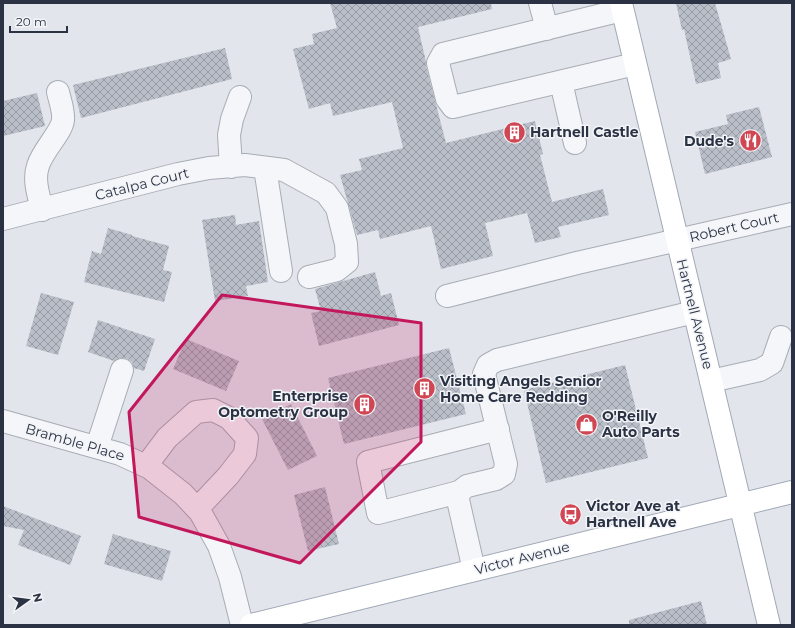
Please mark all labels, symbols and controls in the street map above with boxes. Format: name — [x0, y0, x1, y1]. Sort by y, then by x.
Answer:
scale bar — [10, 8, 67, 34]
text: 20 m — [16, 14, 47, 29]
building icon: Hartnell Castle — [501, 119, 527, 145]
place label: Hartnell Castle — [530, 123, 639, 141]
restaurant icon: Dude's — [737, 128, 763, 154]
place label: Dude's — [684, 132, 735, 150]
street label: Catalpa Court — [93, 164, 191, 204]
street label: Robert Court — [687, 208, 781, 246]
street label: Hartnell Avenue — [673, 257, 717, 371]
place label: Visiting Angels Senior Home Care Redding — [439, 372, 602, 406]
building icon: Visiting Angels Senior Home Care Redding — [412, 376, 438, 402]
place label: Enterprise Optometry Group — [218, 387, 348, 421]
building icon: Enterprise Optometry Group — [351, 391, 377, 417]
place label: O'Reilly Auto Parts — [601, 407, 680, 441]
shop icon: O'Reilly Auto Parts — [573, 411, 599, 437]
street label: Bramble Place — [23, 419, 127, 465]
place label: Victor Ave at Hartnell Ave — [585, 497, 680, 531]
bus stop icon: Victor Ave at Hartnell Ave — [557, 501, 583, 527]
street label: Victor Avenue — [472, 537, 572, 579]
north arrow — [8, 580, 48, 620]
text: N — [30, 592, 46, 604]

